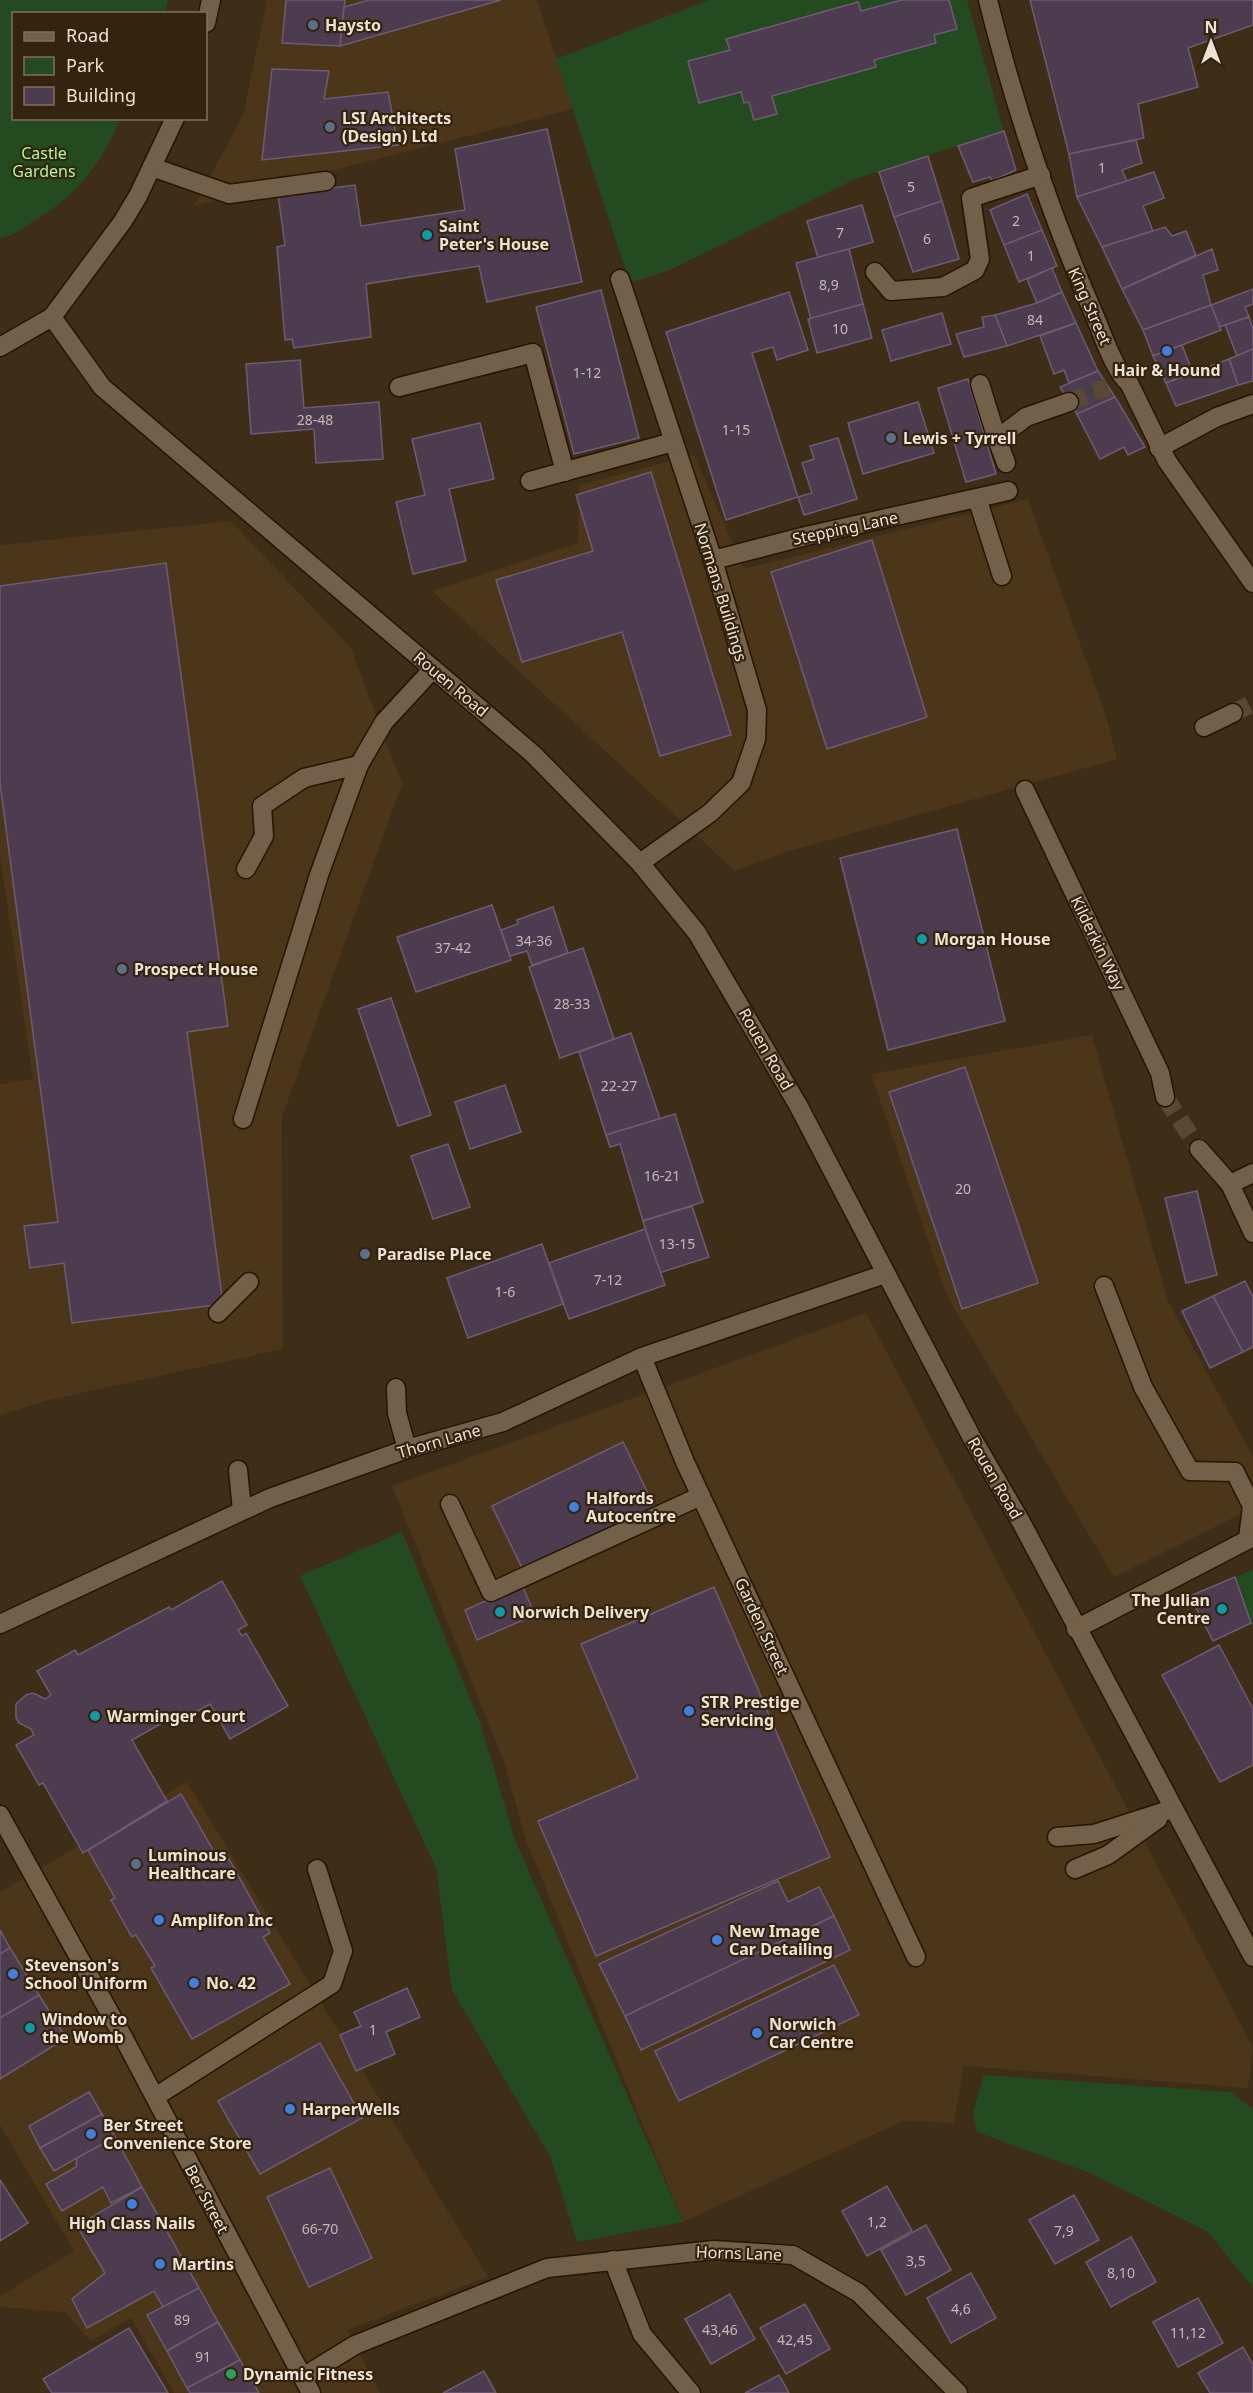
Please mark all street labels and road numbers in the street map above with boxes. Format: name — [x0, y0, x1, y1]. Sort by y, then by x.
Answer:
street label: King Street — [1063, 264, 1117, 348]
street label: Stepping Lane — [790, 506, 900, 550]
street label: Normans Buildings — [689, 520, 753, 664]
street label: Rouen Road — [409, 646, 493, 722]
street label: Kilderkin Way — [1066, 892, 1131, 994]
street label: Rouen Road — [734, 1004, 798, 1094]
street label: Thorn Lane — [395, 1419, 483, 1463]
street label: Rouen Road — [963, 1433, 1027, 1523]
street label: Garden Street — [730, 1574, 794, 1678]
street label: Ber Street — [180, 2161, 234, 2237]
street label: Horns Lane — [696, 2241, 782, 2265]

